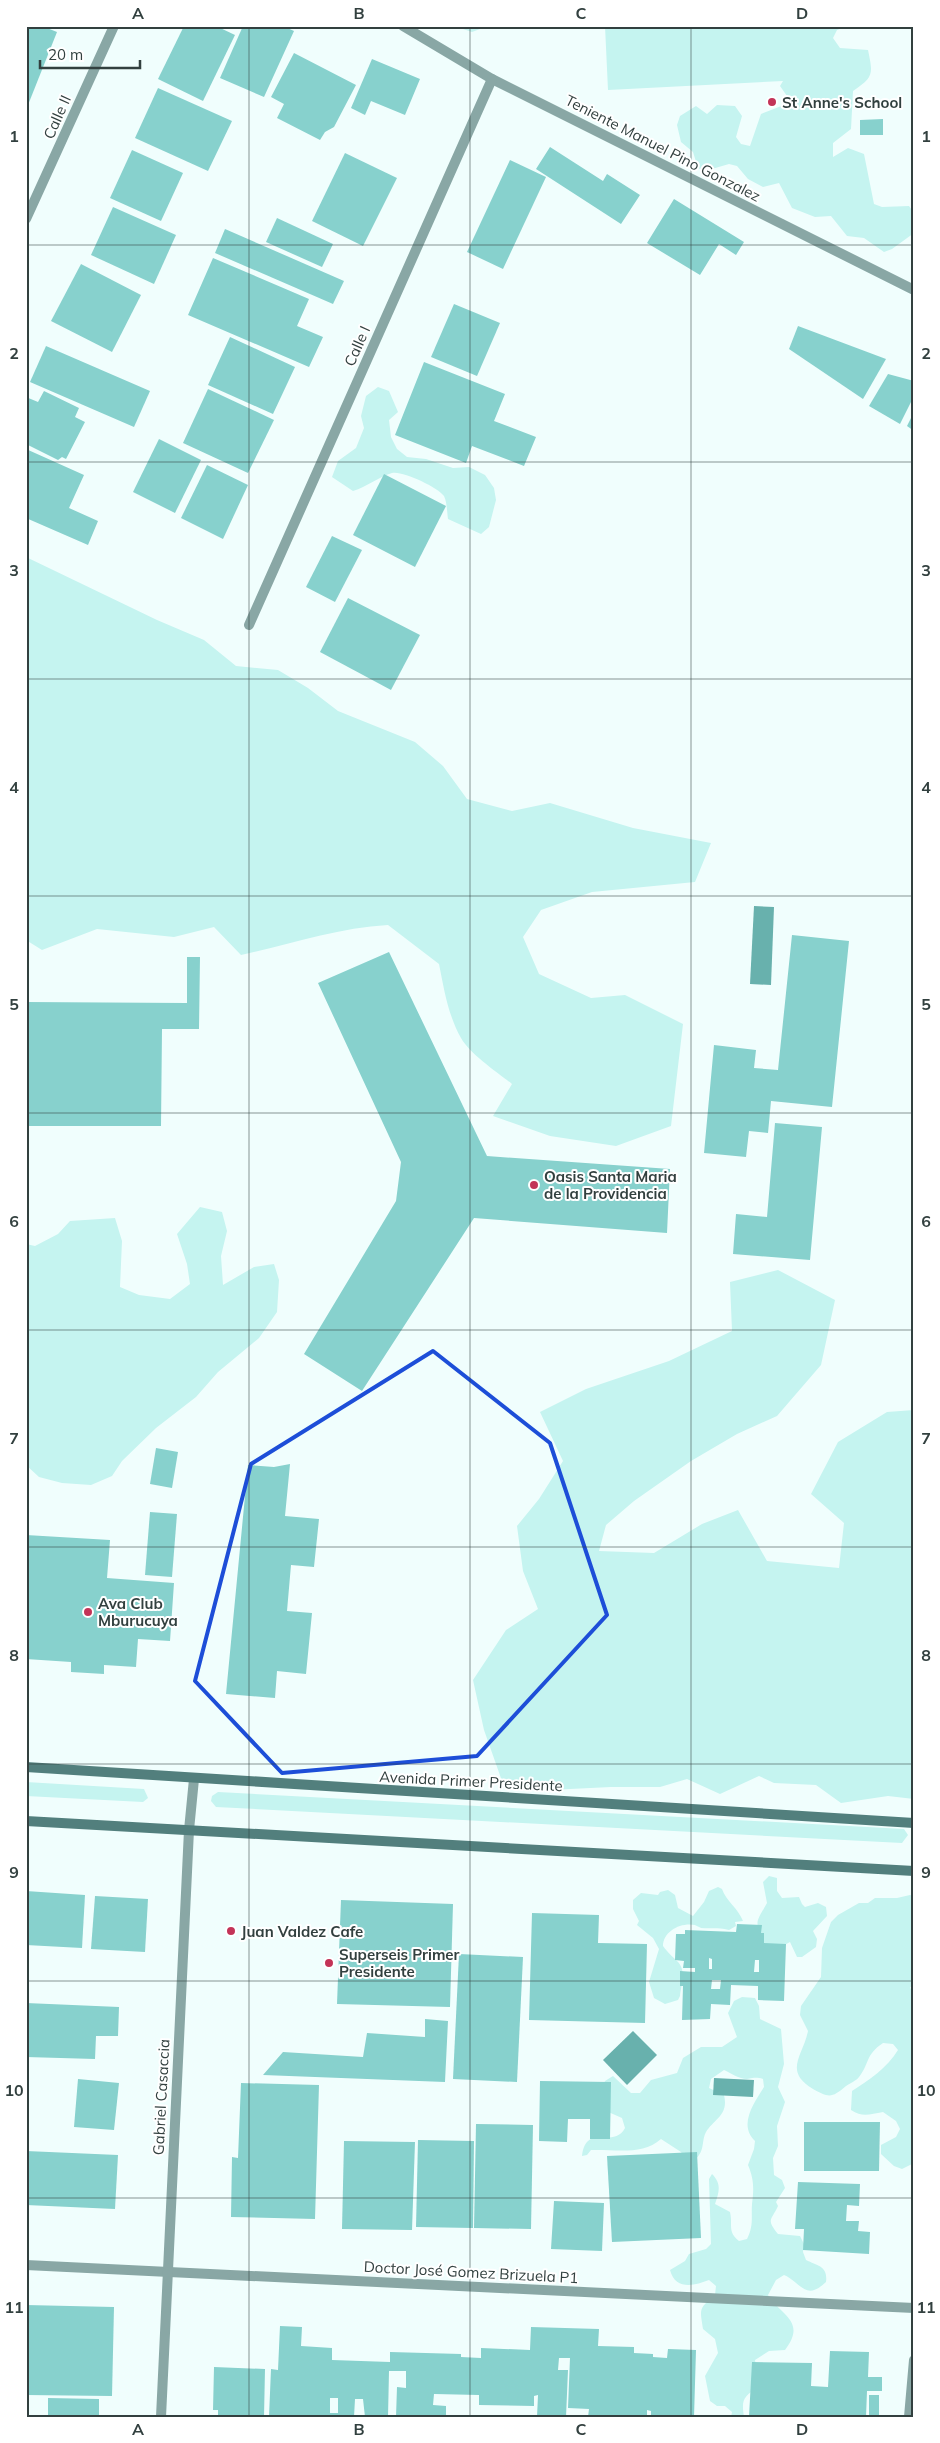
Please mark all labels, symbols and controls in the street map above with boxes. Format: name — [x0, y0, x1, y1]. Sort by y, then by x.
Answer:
text: A — [132, 3, 144, 23]
text: B — [353, 3, 365, 23]
text: C — [576, 3, 587, 23]
text: D — [796, 3, 808, 23]
scale bar — [40, 38, 140, 70]
text: 20 m — [48, 45, 83, 64]
street label: Teniente Manuel Pino Gonzalez — [562, 90, 764, 206]
street label: Calle II — [39, 92, 75, 142]
place label: St Anne's School — [782, 93, 902, 112]
marker: St Anne's School — [766, 96, 778, 108]
text: 1 — [9, 126, 19, 146]
text: 1 — [921, 126, 931, 146]
street label: Calle I — [340, 323, 374, 369]
text: 2 — [9, 343, 19, 363]
text: 2 — [921, 343, 931, 363]
text: 3 — [9, 560, 19, 580]
text: 3 — [921, 560, 931, 580]
text: 4 — [9, 777, 19, 797]
text: 4 — [921, 777, 931, 797]
text: 5 — [9, 994, 19, 1014]
text: 5 — [921, 994, 931, 1014]
place label: Oasis Santa Maria de la Providencia — [544, 1167, 677, 1203]
marker: Oasis Santa Maria de la Providencia — [528, 1179, 540, 1191]
text: 6 — [9, 1211, 19, 1231]
text: 6 — [921, 1211, 931, 1231]
text: 7 — [9, 1428, 19, 1448]
text: 7 — [921, 1428, 931, 1448]
place label: Ava Club Mburucuya — [98, 1594, 178, 1630]
marker: Ava Club Mburucuya — [82, 1606, 94, 1618]
text: 8 — [9, 1645, 19, 1665]
text: 8 — [921, 1645, 931, 1665]
street label: Avenida Primer Presidente — [379, 1767, 563, 1795]
text: 9 — [9, 1862, 19, 1882]
text: 9 — [921, 1862, 931, 1882]
place label: Juan Valdez Cafe — [241, 1922, 363, 1941]
marker: Juan Valdez Cafe — [225, 1925, 237, 1937]
place label: Superseis Primer Presidente — [339, 1945, 460, 1981]
marker: Superseis Primer Presidente — [323, 1957, 335, 1969]
street label: Gabriel Casaccia — [148, 2038, 174, 2156]
text: 10 — [4, 2080, 24, 2100]
text: 10 — [916, 2080, 936, 2100]
street label: Doctor José Gomez Brizuela P1 — [363, 2257, 579, 2287]
text: 11 — [4, 2297, 24, 2317]
text: 11 — [916, 2297, 936, 2317]
text: A — [132, 2419, 144, 2439]
text: B — [353, 2419, 365, 2439]
text: C — [576, 2419, 587, 2439]
text: D — [796, 2419, 808, 2439]

